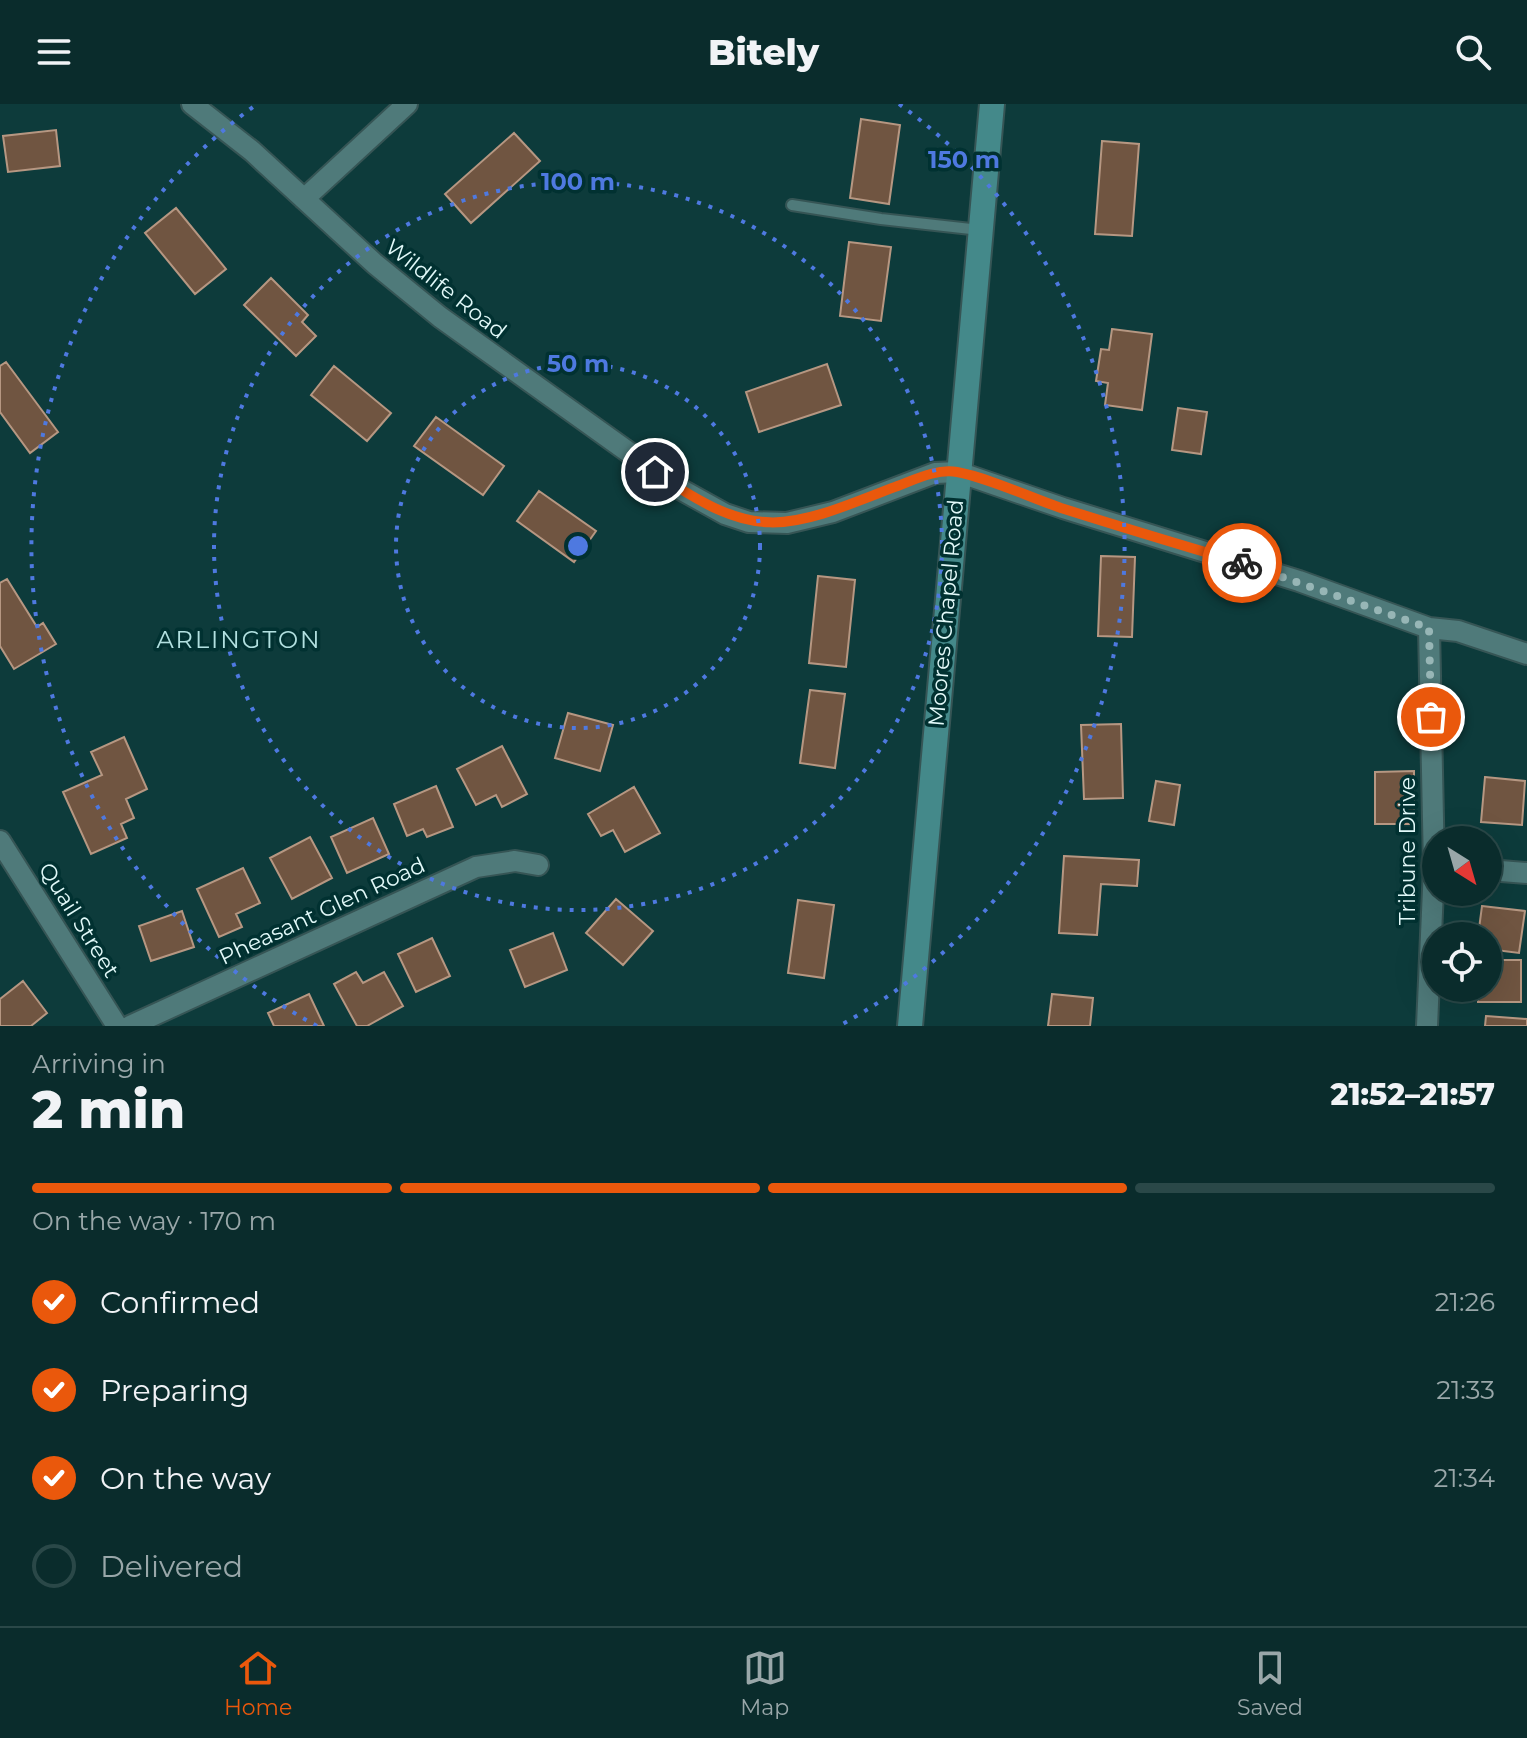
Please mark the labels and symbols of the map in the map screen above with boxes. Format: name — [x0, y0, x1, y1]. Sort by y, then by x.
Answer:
text: 150 m — [928, 145, 1000, 174]
text: 100 m — [541, 167, 615, 196]
street label: Wildlife Road — [380, 233, 512, 345]
text: 50 m — [547, 349, 609, 378]
pin — [621, 438, 689, 506]
street label: Moores Chapel Road — [923, 498, 969, 728]
courier — [1202, 523, 1282, 603]
centre of rings — [564, 532, 592, 560]
district label: ARLINGTON — [156, 625, 322, 654]
pin — [1397, 683, 1465, 751]
street label: Tribune Drive — [1394, 777, 1421, 925]
north arrow — [1422, 826, 1502, 906]
street label: Pheasant Glen Road — [215, 851, 429, 971]
street label: Quail Street — [33, 858, 125, 982]

